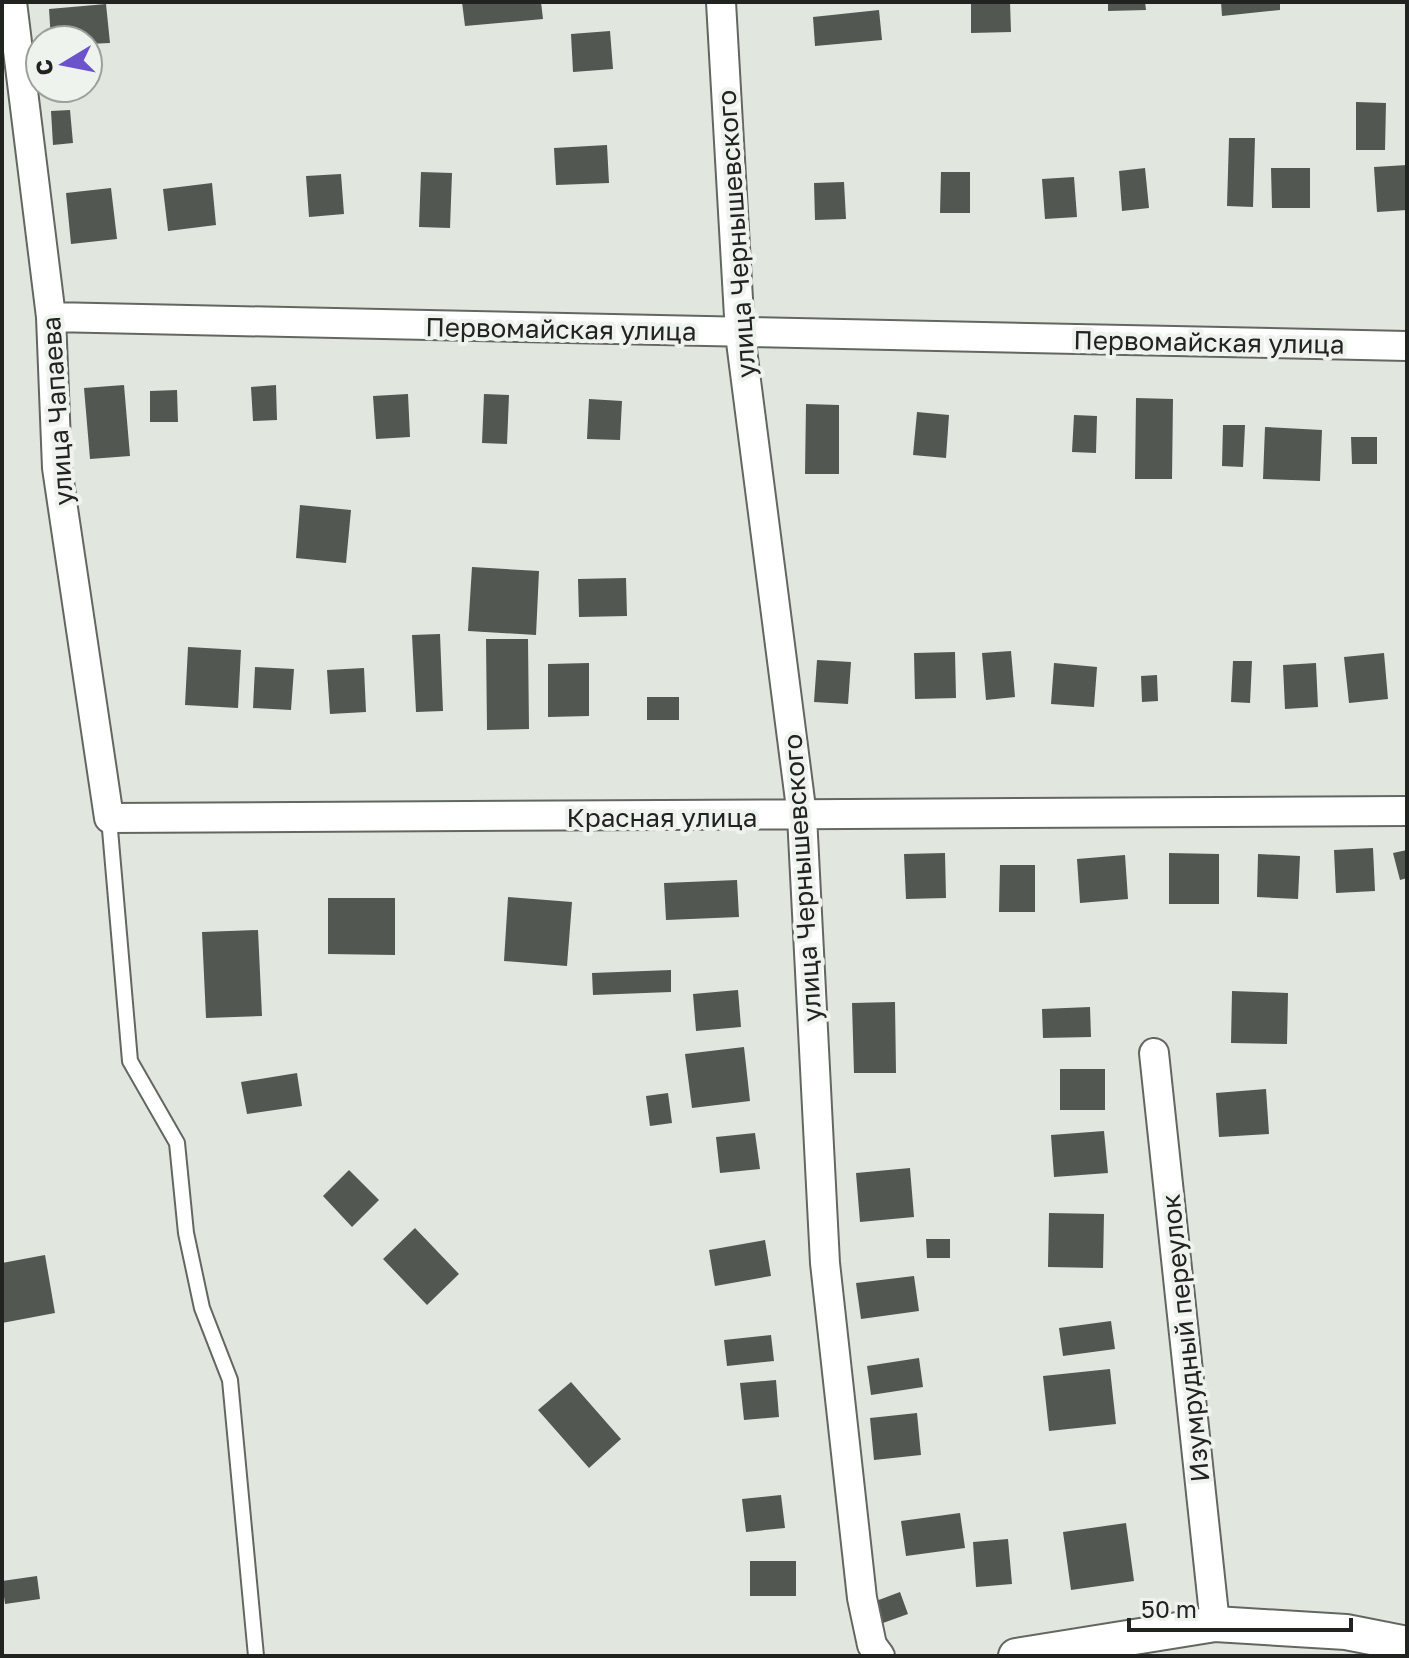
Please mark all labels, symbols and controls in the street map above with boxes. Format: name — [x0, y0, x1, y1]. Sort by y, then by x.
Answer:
north arrow — [24, 24, 104, 104]
text: С — [29, 58, 58, 78]
street label: улица Чернышевского — [710, 89, 762, 379]
street label: Первомайская улица — [425, 311, 697, 347]
street label: улица Чапаева — [35, 315, 79, 507]
street label: Первомайская улица — [1073, 324, 1345, 360]
street label: улица Чернышевского — [776, 733, 828, 1023]
street label: Красная улица — [566, 802, 758, 833]
street label: Изумрудный переулок — [1154, 1192, 1216, 1484]
scale bar — [1129, 1582, 1351, 1632]
text: 50 m — [1141, 1594, 1197, 1623]

